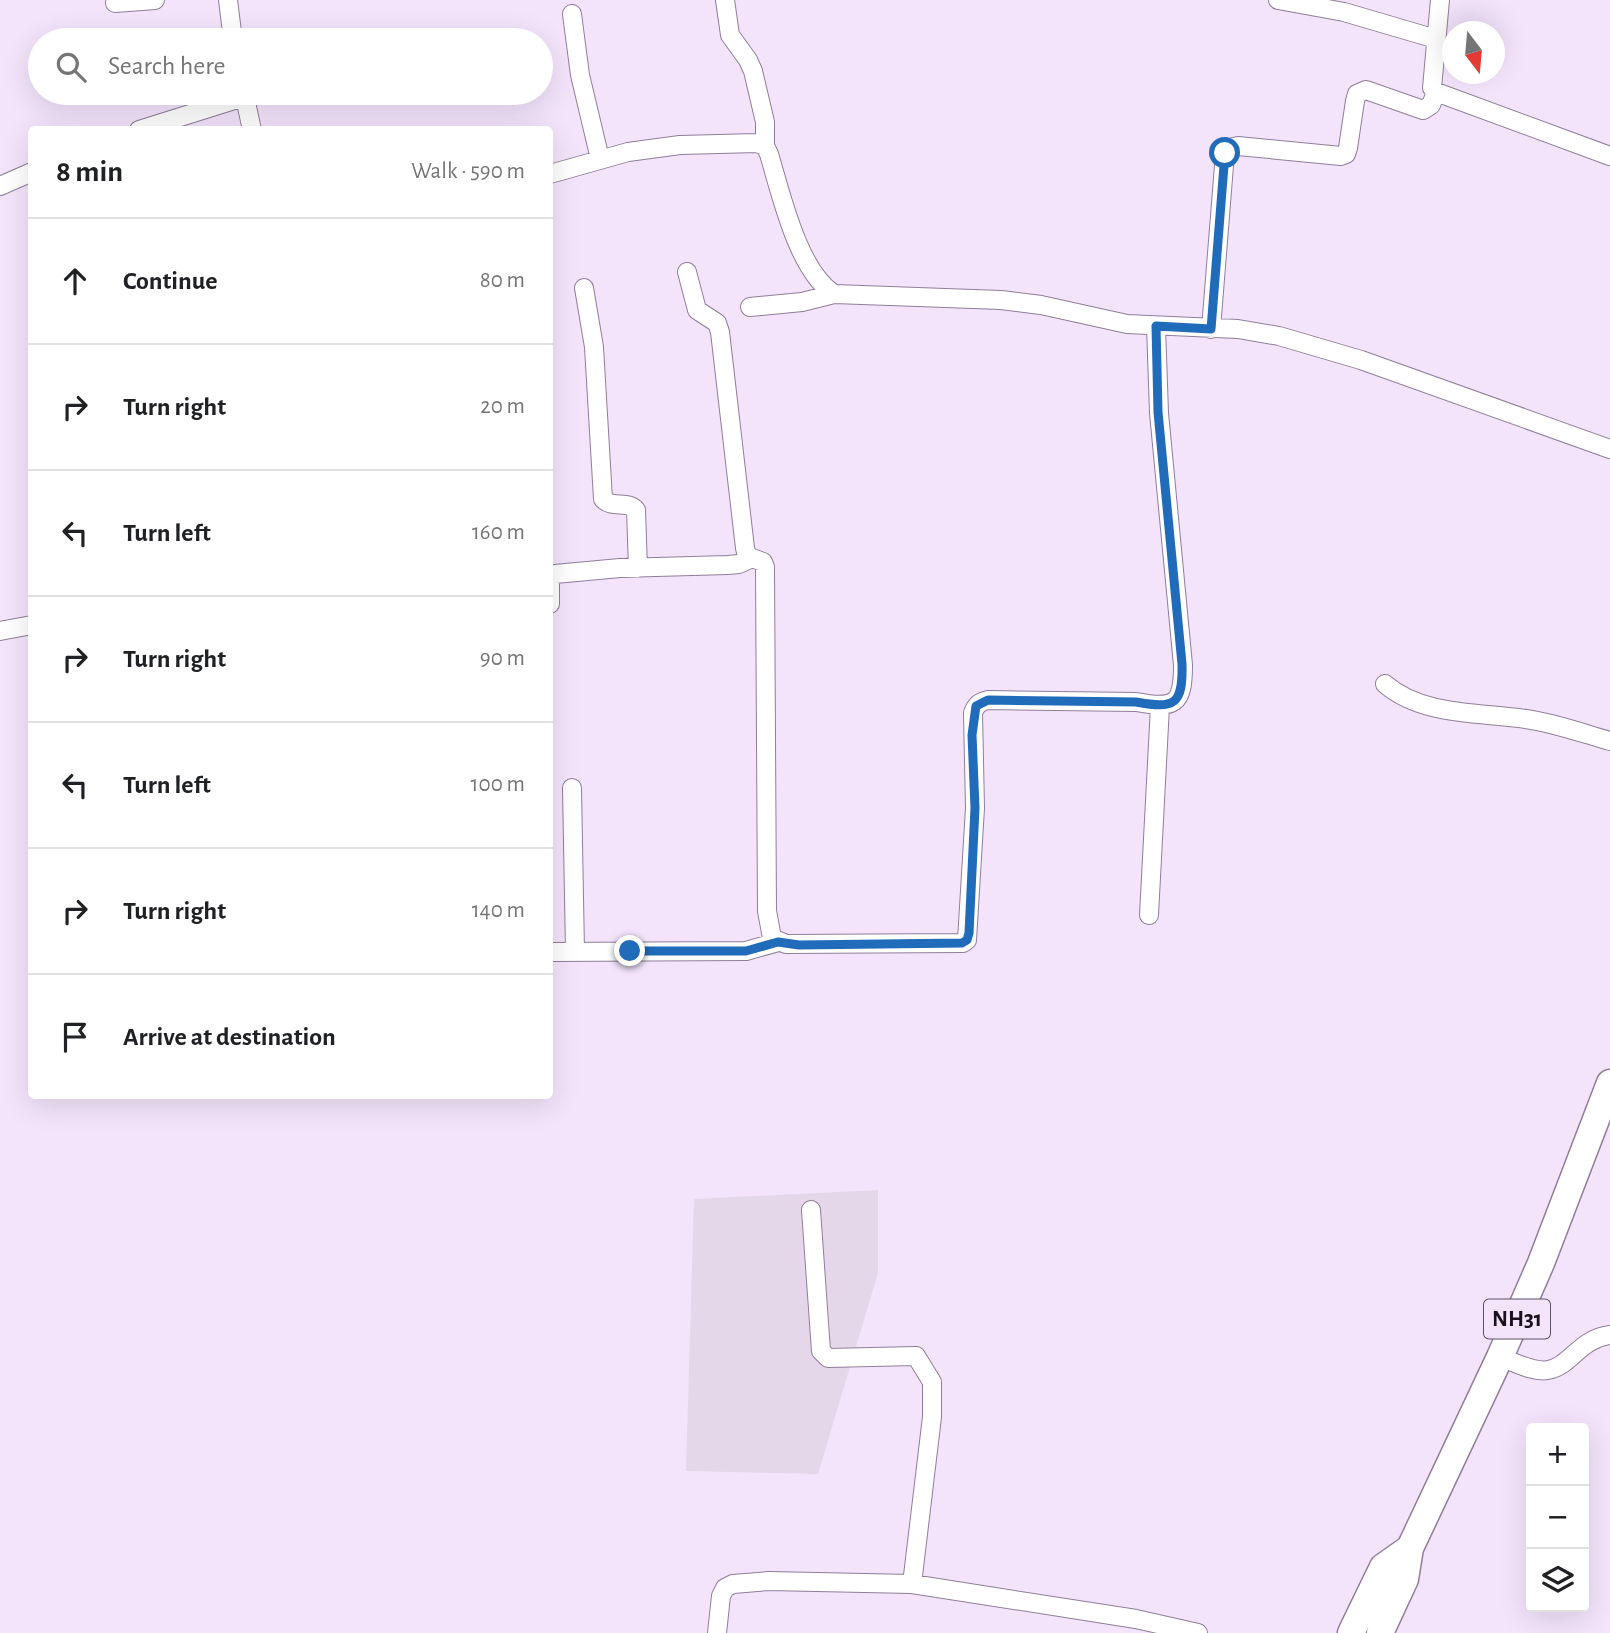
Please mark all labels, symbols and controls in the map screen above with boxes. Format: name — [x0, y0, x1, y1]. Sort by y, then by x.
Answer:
north arrow — [1442, 21, 1505, 84]
search box — [28, 28, 553, 105]
icon: search — [52, 48, 90, 86]
text: Search here — [108, 53, 226, 79]
route start — [1209, 137, 1240, 168]
text: 8 min — [56, 157, 123, 187]
text: Walk · 590 m — [411, 160, 525, 183]
icon: ahead — [56, 262, 94, 300]
text: Continue — [123, 268, 218, 294]
text: 80 m — [480, 269, 525, 292]
icon: right — [56, 388, 94, 426]
text: Turn right — [123, 394, 226, 420]
text: 20 m — [480, 395, 525, 418]
icon: left — [56, 514, 94, 552]
text: Turn left — [123, 520, 211, 546]
text: 160 m — [472, 521, 525, 544]
icon: right — [56, 640, 94, 678]
text: Turn right — [123, 646, 226, 672]
text: 90 m — [480, 647, 525, 670]
icon: left — [56, 766, 94, 804]
text: Turn left — [123, 772, 211, 798]
text: 100 m — [471, 773, 525, 796]
icon: right — [56, 892, 94, 930]
text: Turn right — [123, 898, 226, 924]
text: 140 m — [472, 899, 525, 922]
route end — [614, 935, 645, 966]
icon: arrive — [56, 1018, 94, 1056]
text: Arrive at destination — [123, 1024, 336, 1050]
road number: NH31 — [1484, 1300, 1550, 1338]
map controls — [1526, 1423, 1589, 1612]
button: + — [1526, 1423, 1589, 1486]
button: − — [1526, 1486, 1589, 1549]
button: layers — [1526, 1549, 1589, 1612]

